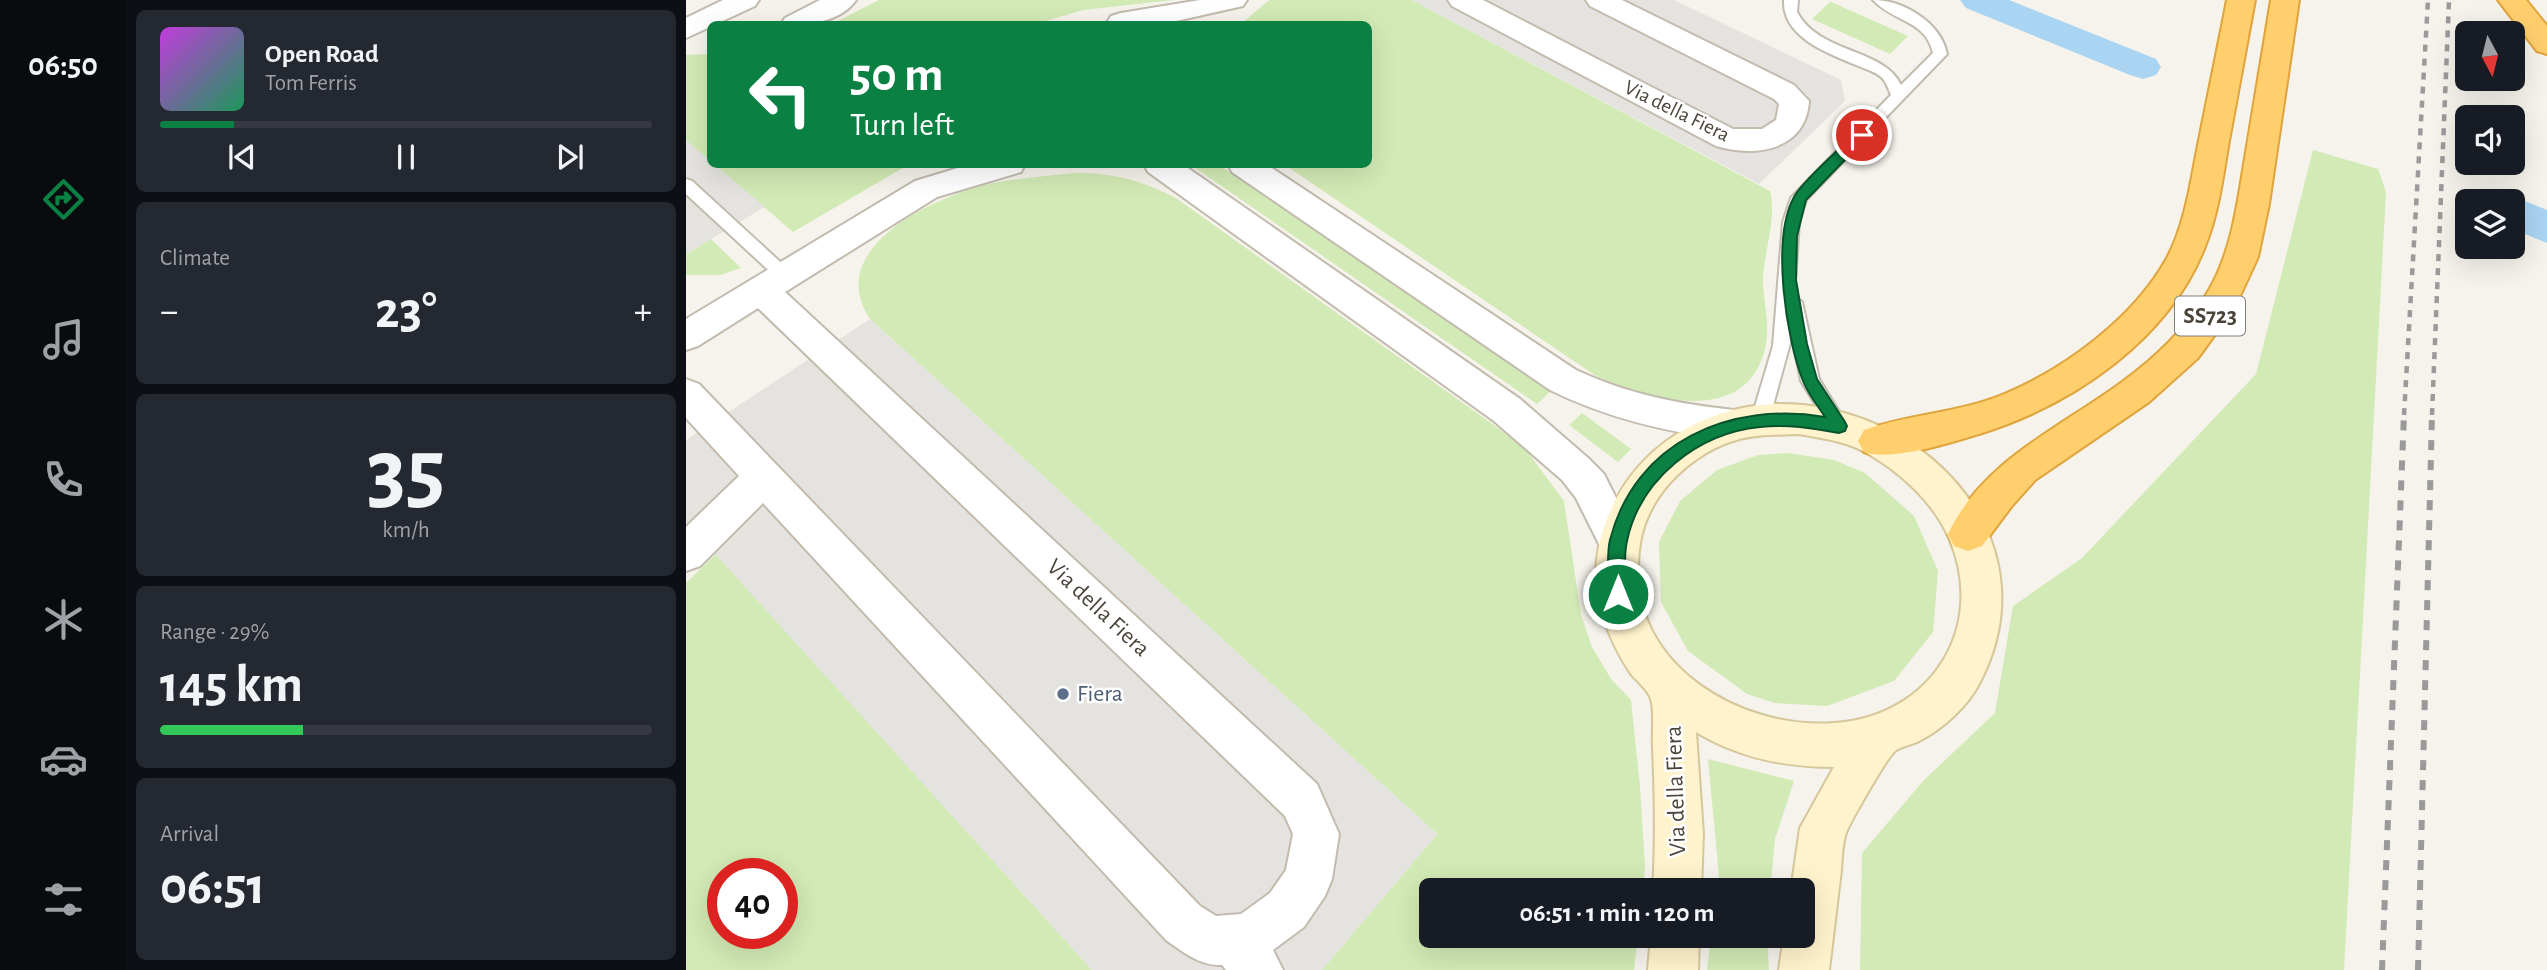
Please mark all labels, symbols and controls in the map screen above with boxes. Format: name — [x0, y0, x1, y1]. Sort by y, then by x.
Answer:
north arrow — [2455, 21, 2525, 91]
map controls — [2455, 21, 2525, 259]
text: Open Road — [265, 41, 379, 67]
text: 06:50 — [28, 49, 98, 81]
icon: left — [735, 49, 826, 140]
text: 50 m — [850, 51, 944, 100]
text: Tom Ferris — [265, 72, 357, 95]
street label: Via della Fiera — [1621, 76, 1733, 146]
pin — [1832, 105, 1892, 165]
button: sound — [2455, 105, 2525, 175]
text: Turn left — [850, 109, 954, 141]
icon: arrive — [1843, 116, 1881, 154]
icon: previous — [223, 138, 261, 176]
icon: pause — [387, 138, 425, 176]
icon: next — [551, 138, 589, 176]
icon: directions — [39, 175, 88, 224]
button: layers — [2455, 189, 2525, 259]
text: Climate — [160, 247, 230, 270]
text: 23° — [375, 285, 437, 337]
text: − — [160, 293, 178, 331]
text: + — [634, 293, 652, 331]
road number: SS723 — [2175, 296, 2245, 336]
icon: music — [39, 315, 88, 364]
text: 35 — [367, 426, 445, 517]
icon: phone — [39, 455, 88, 504]
text: km/h — [382, 519, 430, 542]
street label: Via della Fiera — [1042, 555, 1154, 661]
position arrow — [1581, 557, 1655, 631]
icon: climate — [39, 595, 88, 644]
text: Range · 29% — [160, 621, 269, 644]
text: 145 km — [160, 659, 303, 711]
place label: Fiera — [1077, 682, 1123, 706]
marker: Fiera — [1055, 686, 1071, 702]
street label: Via della Fiera — [1662, 725, 1690, 857]
icon: car — [39, 735, 88, 784]
text: Arrival — [160, 823, 219, 846]
speed limit sign: 40 — [707, 858, 798, 949]
text: 06:51 — [160, 861, 265, 913]
icon: filters — [39, 875, 88, 924]
text: 06:51 · 1 min · 120 m — [1519, 900, 1715, 926]

